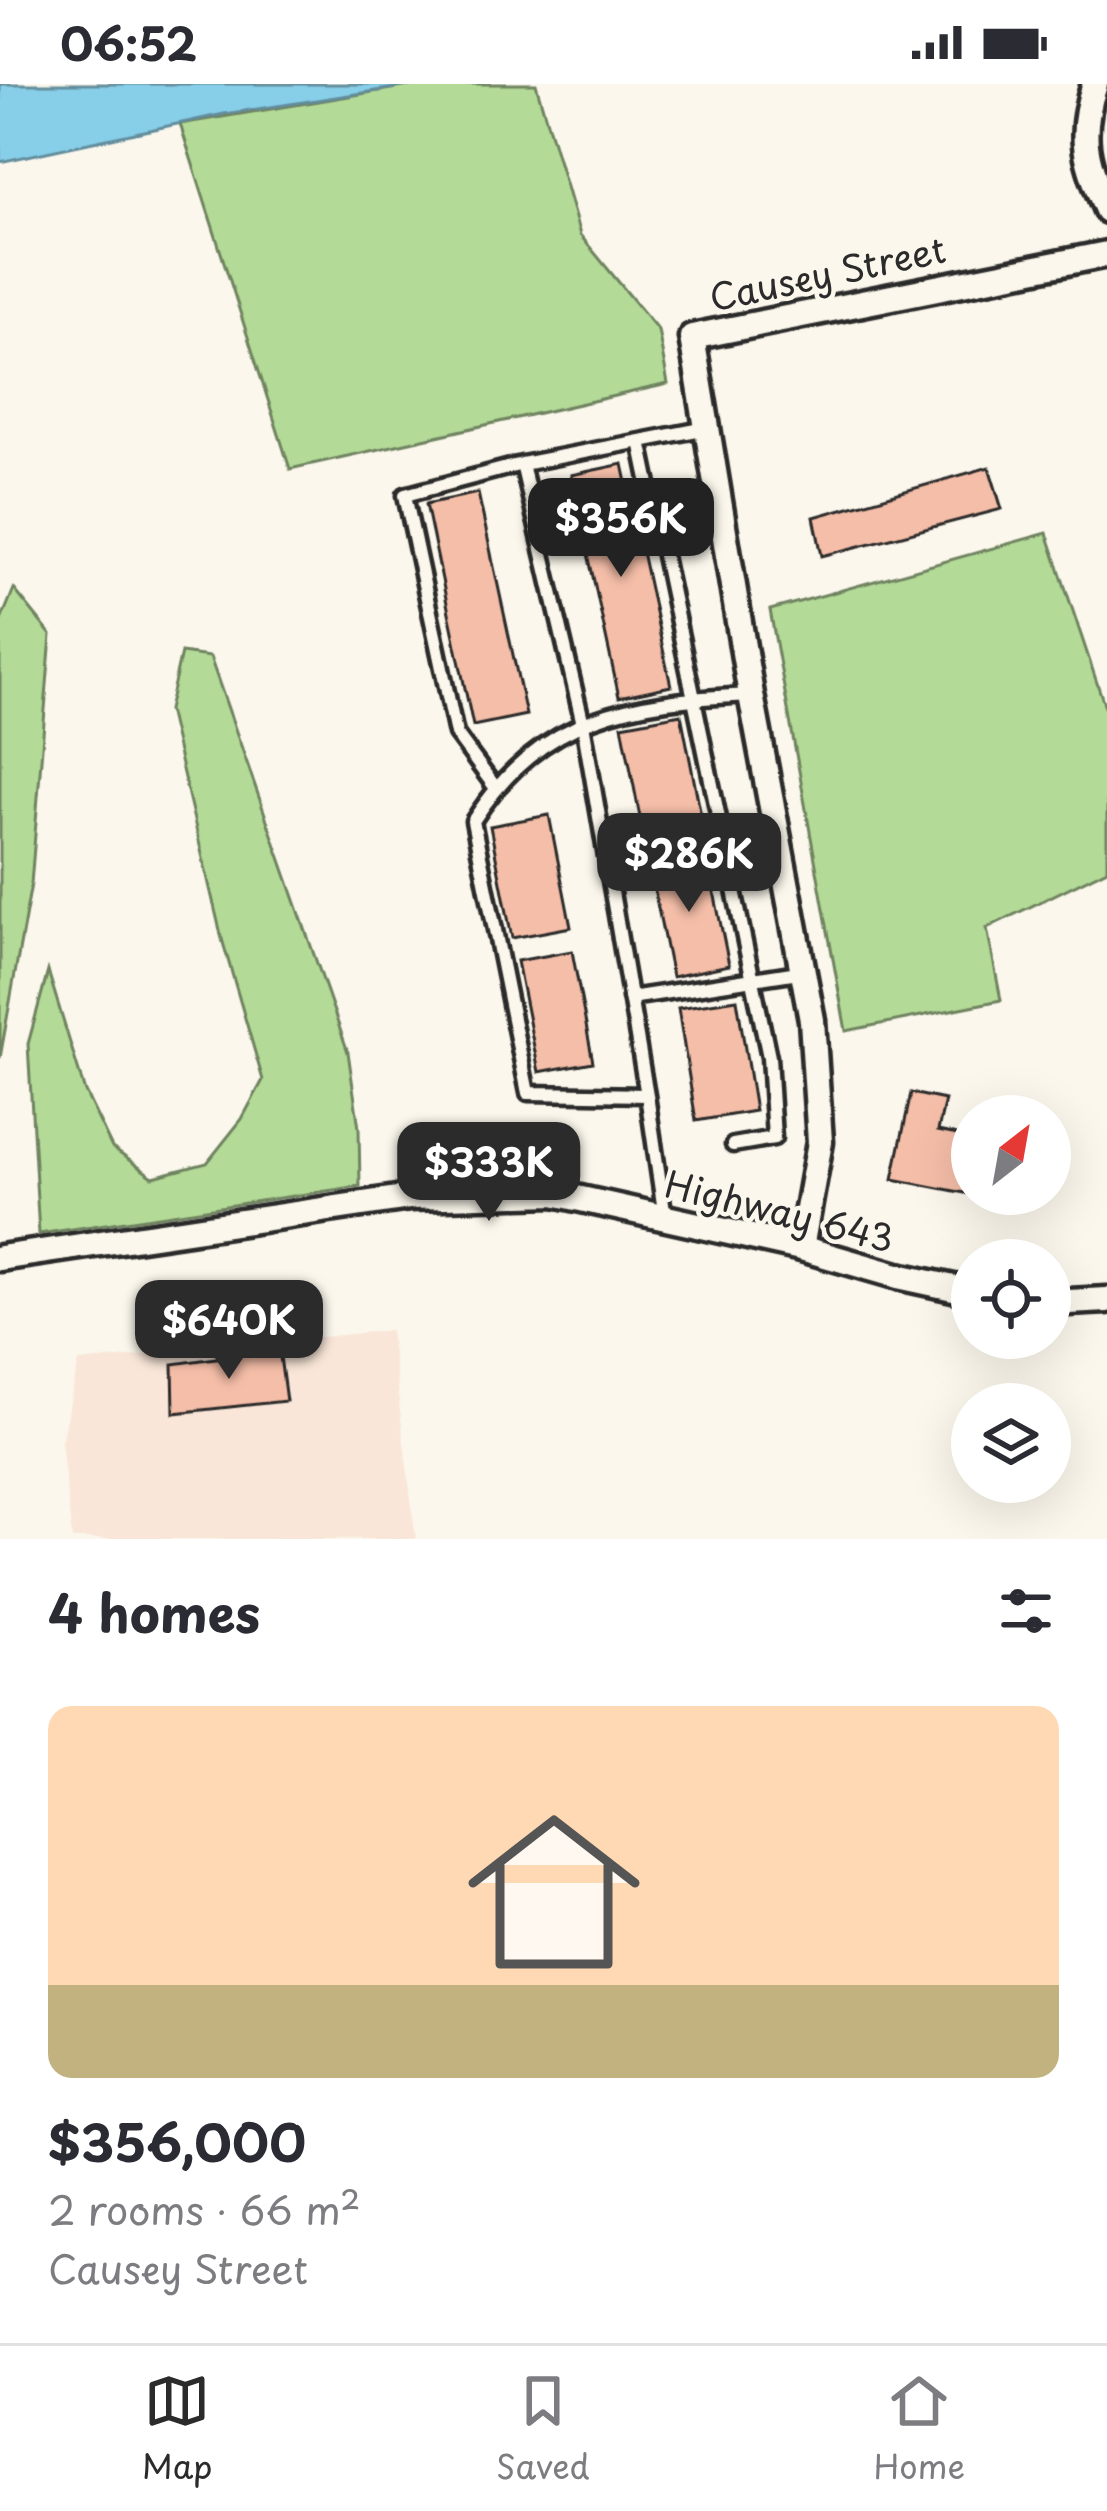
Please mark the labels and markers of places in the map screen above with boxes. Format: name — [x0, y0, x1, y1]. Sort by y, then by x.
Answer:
pin: $356K — [537, 478, 705, 580]
pin: $286K — [605, 813, 773, 915]
pin: $333K — [405, 1122, 573, 1224]
pin: $640K — [145, 1280, 313, 1382]

